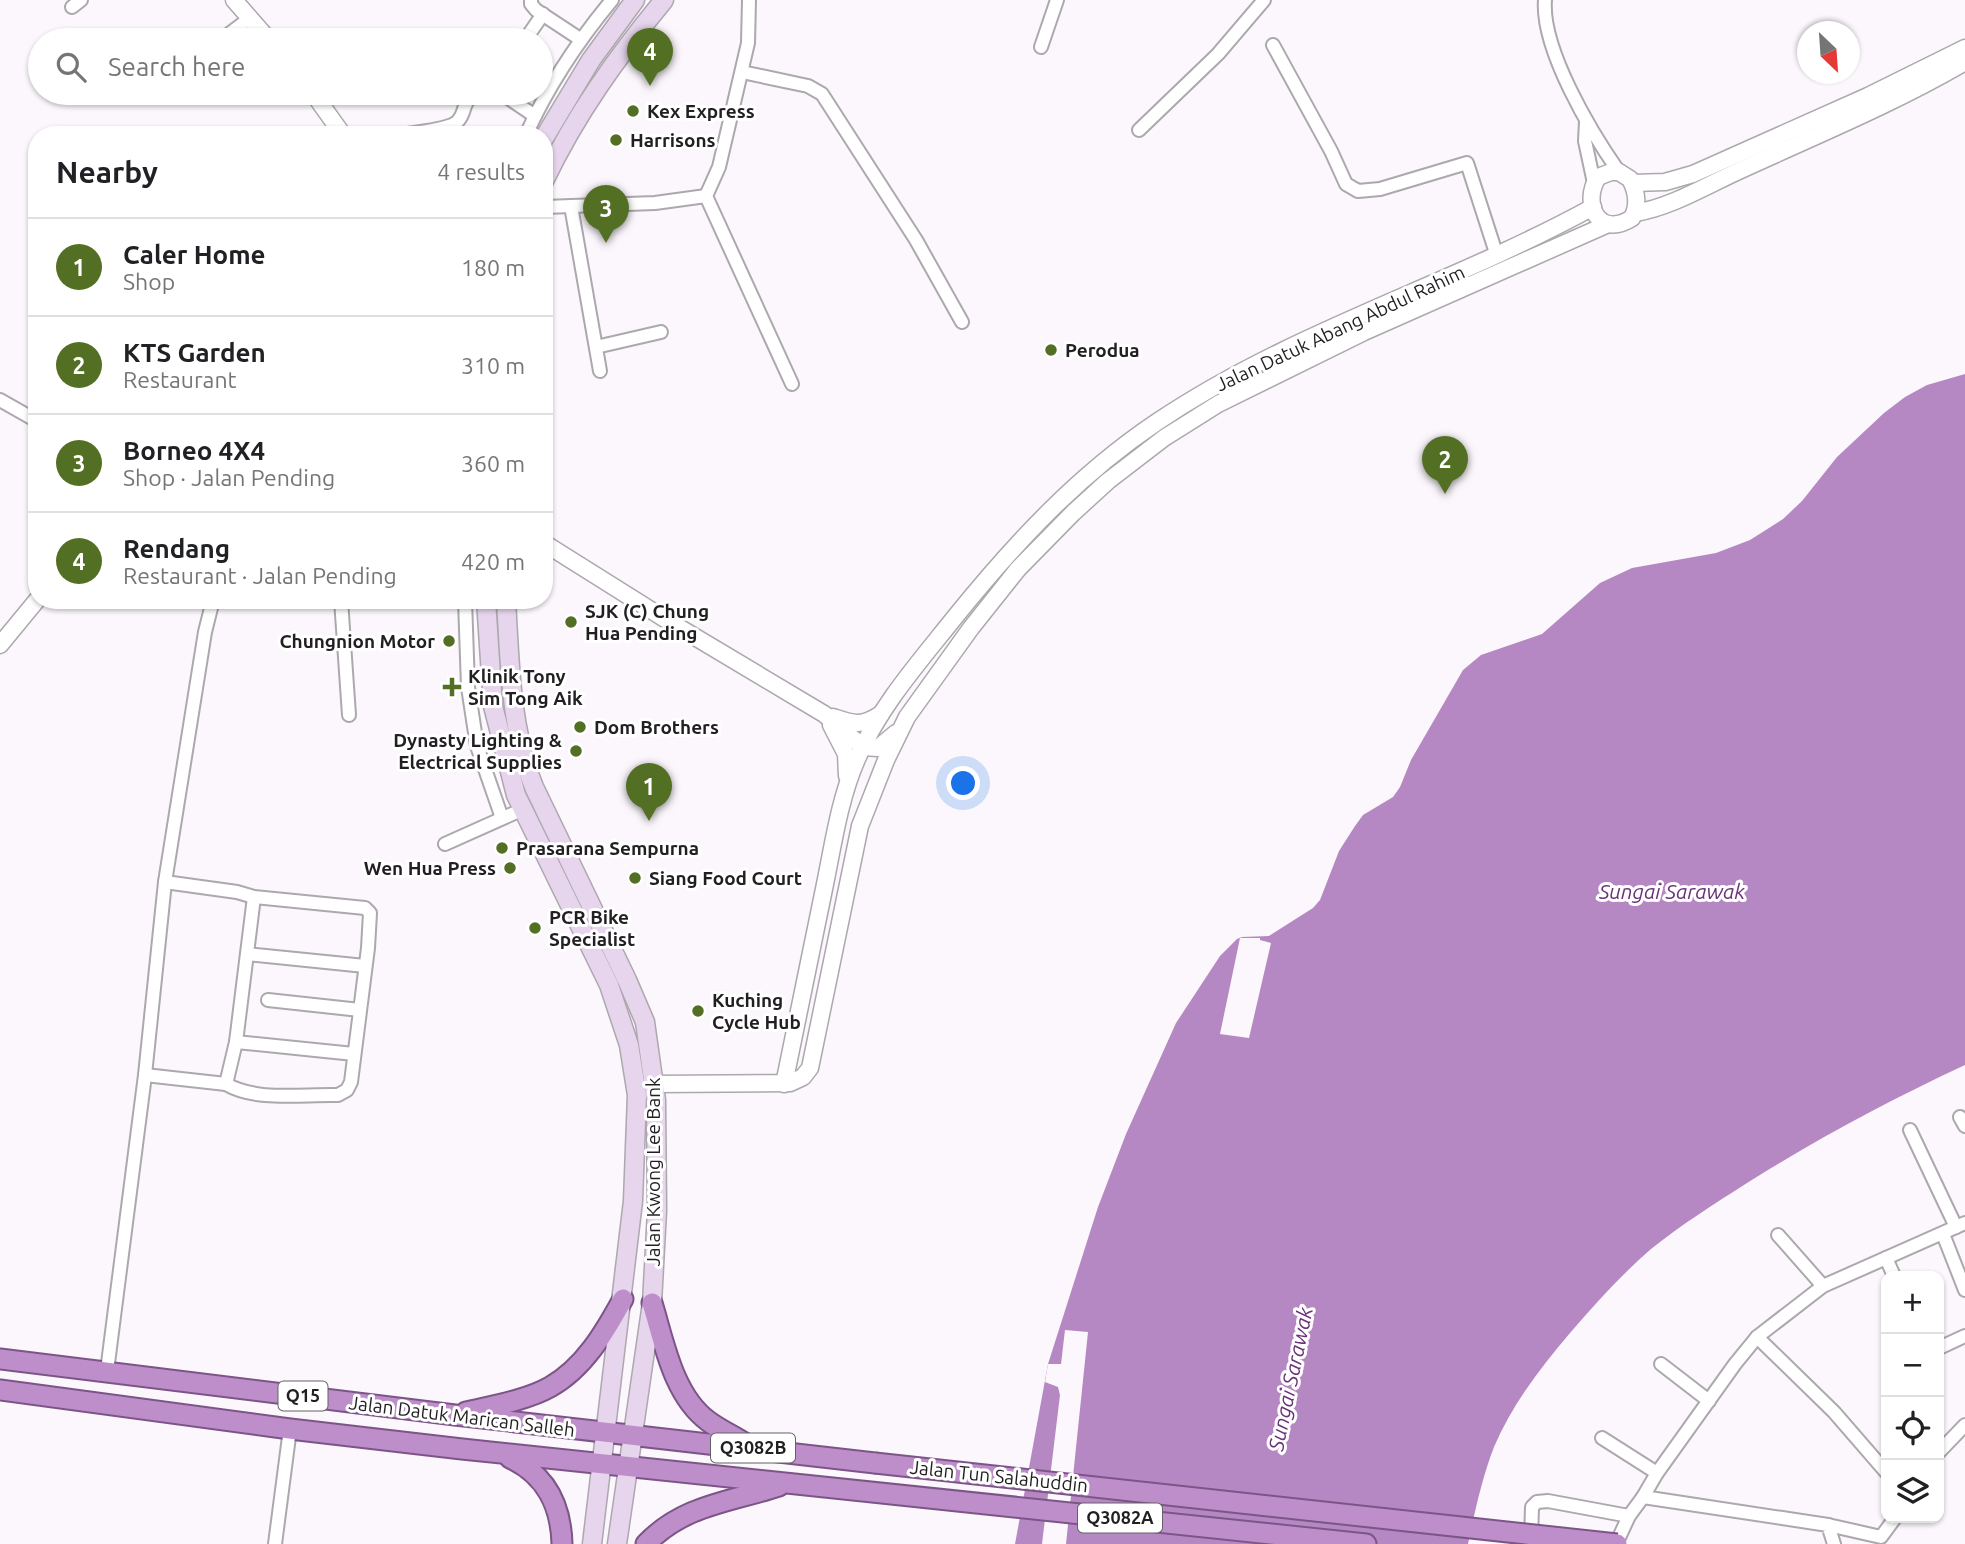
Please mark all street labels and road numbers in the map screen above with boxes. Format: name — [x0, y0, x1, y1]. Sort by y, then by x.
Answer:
street label: Jalan Datuk Abang Abdul Rahim — [1212, 261, 1468, 395]
street label: Jalan Kwong Lee Bank — [642, 1077, 664, 1267]
road number: Q15 — [278, 1381, 328, 1410]
street label: Jalan Datuk Marican Salleh — [348, 1391, 576, 1441]
road number: Q3082B — [711, 1434, 795, 1462]
street label: Jalan Tun Salahuddin — [909, 1456, 1089, 1496]
road number: Q3082A — [1078, 1504, 1162, 1532]

